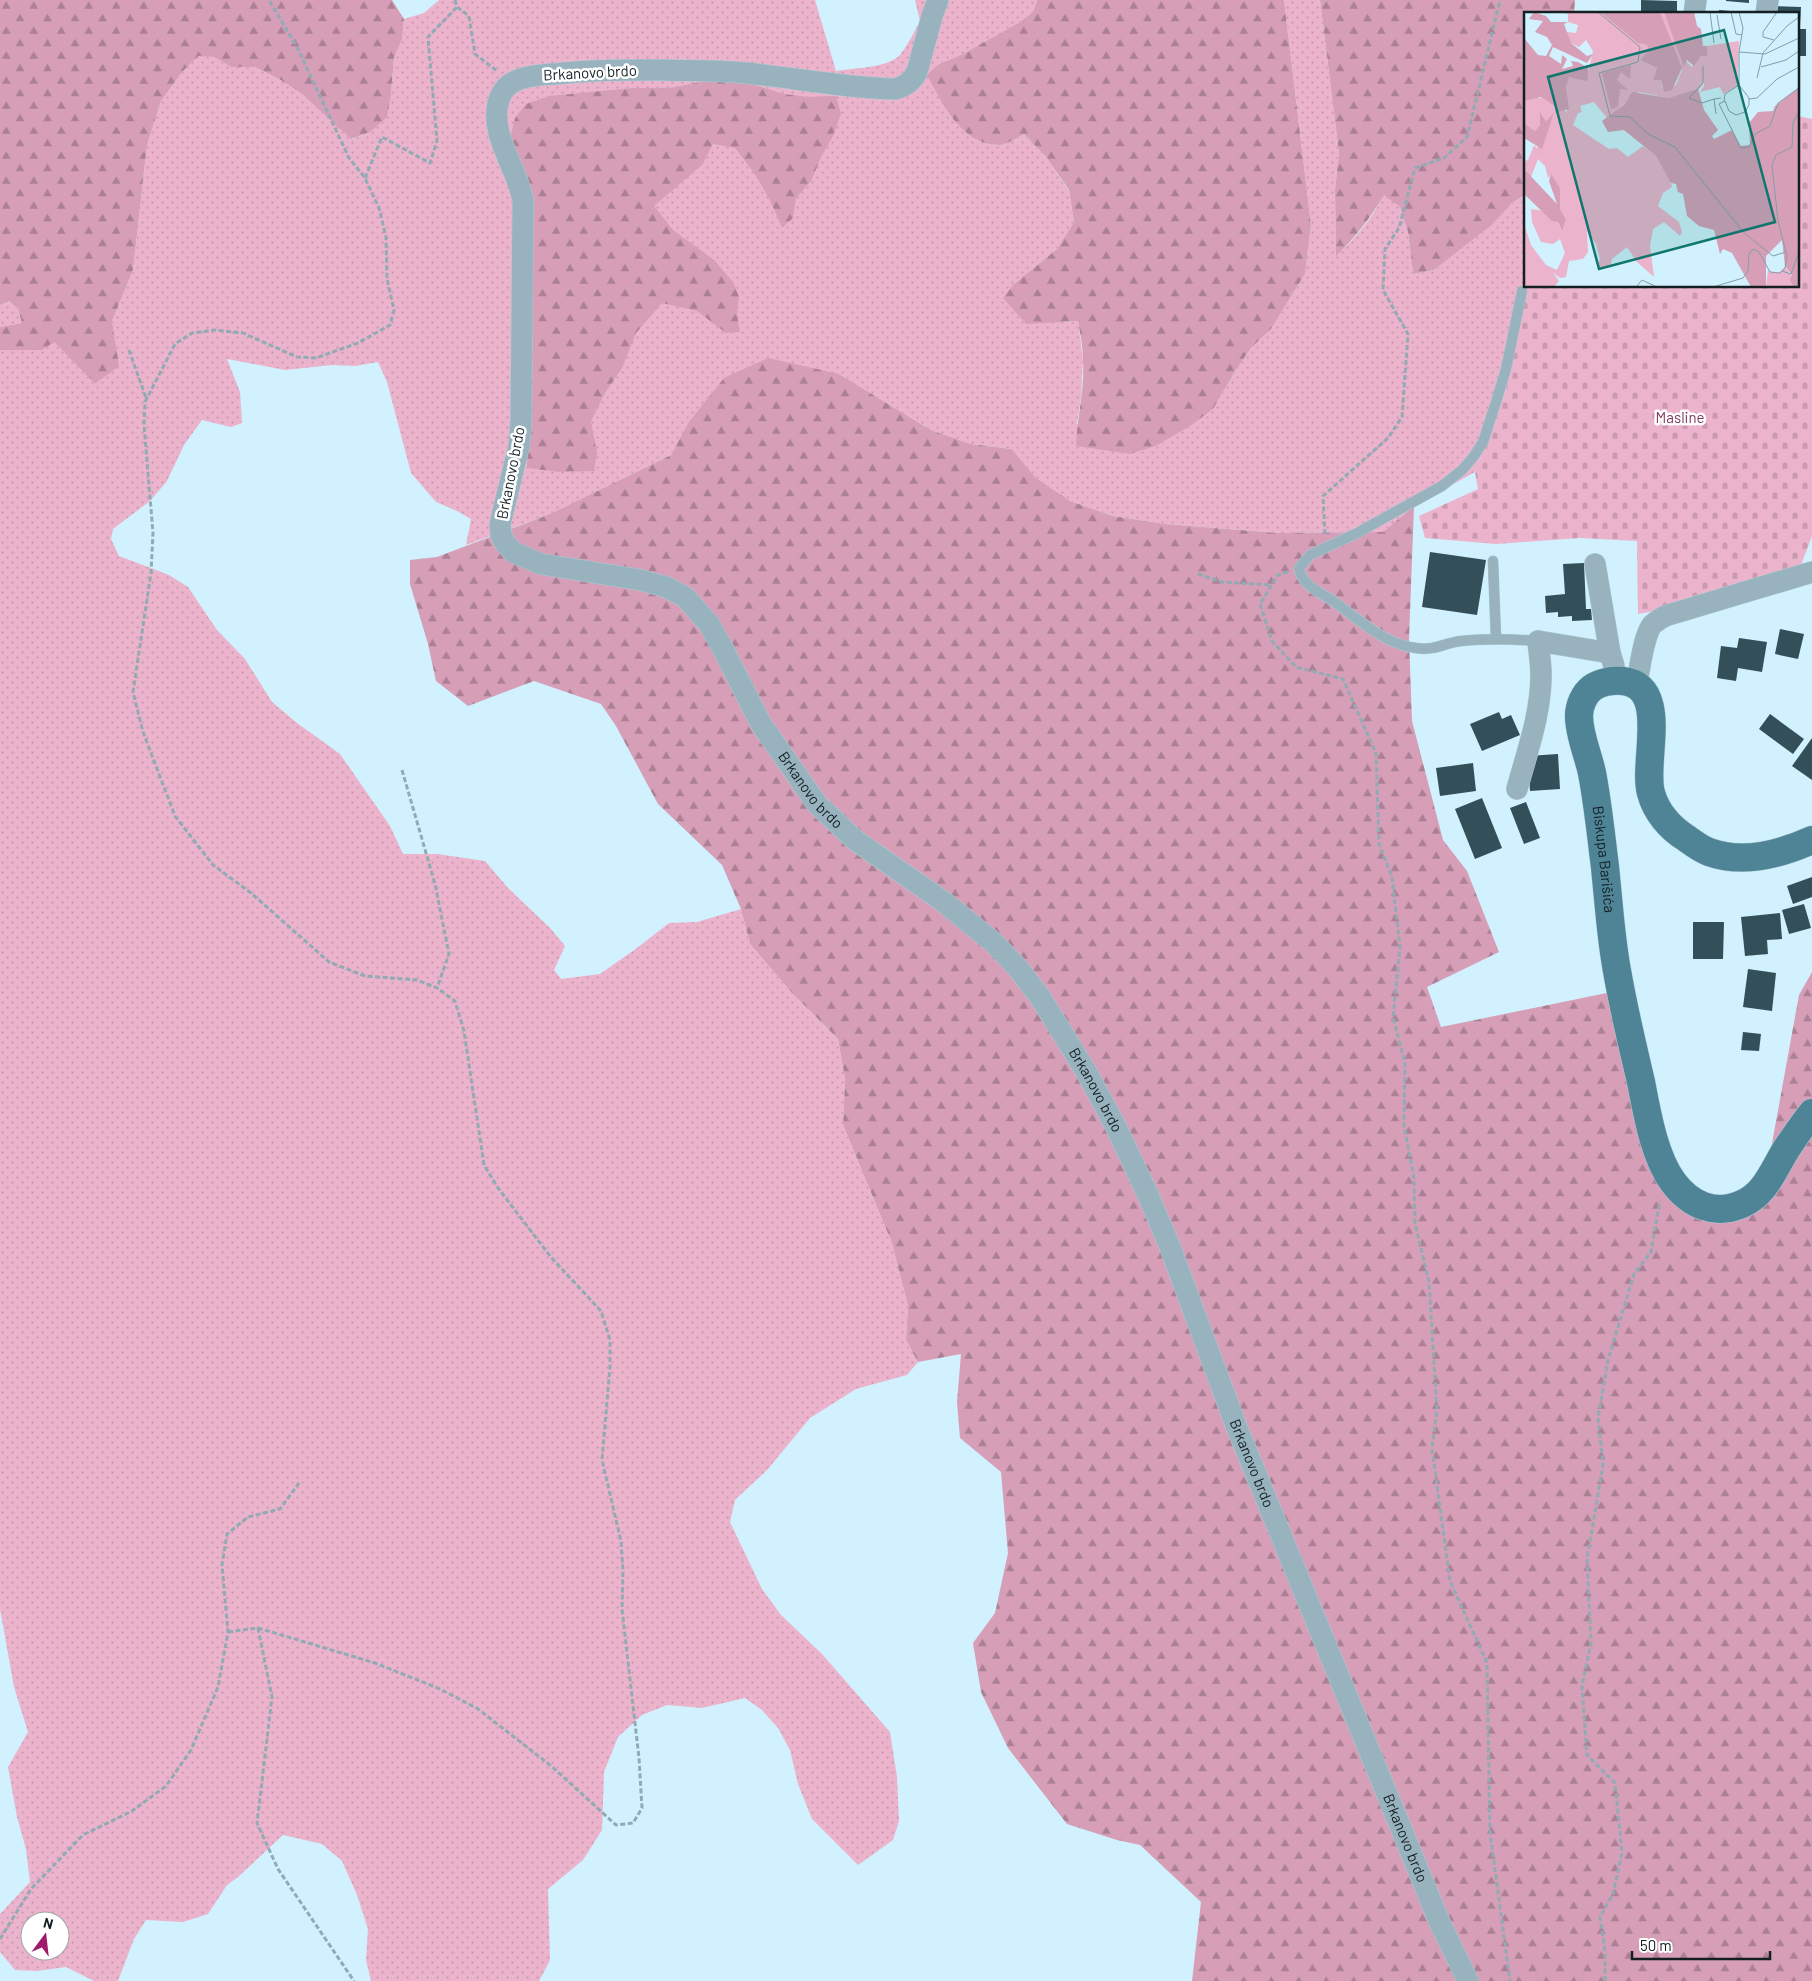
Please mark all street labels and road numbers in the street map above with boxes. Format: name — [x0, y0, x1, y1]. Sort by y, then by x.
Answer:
street label: Brkanovo brdo — [543, 61, 637, 83]
street label: Brkanovo brdo — [492, 425, 528, 521]
street label: Brkanovo brdo — [775, 748, 847, 832]
street label: Biskupa Barišića — [1589, 804, 1619, 914]
street label: Brkanovo brdo — [1066, 1044, 1127, 1135]
street label: Brkanovo brdo — [1226, 1416, 1279, 1510]
street label: Brkanovo brdo — [1380, 1791, 1432, 1885]

